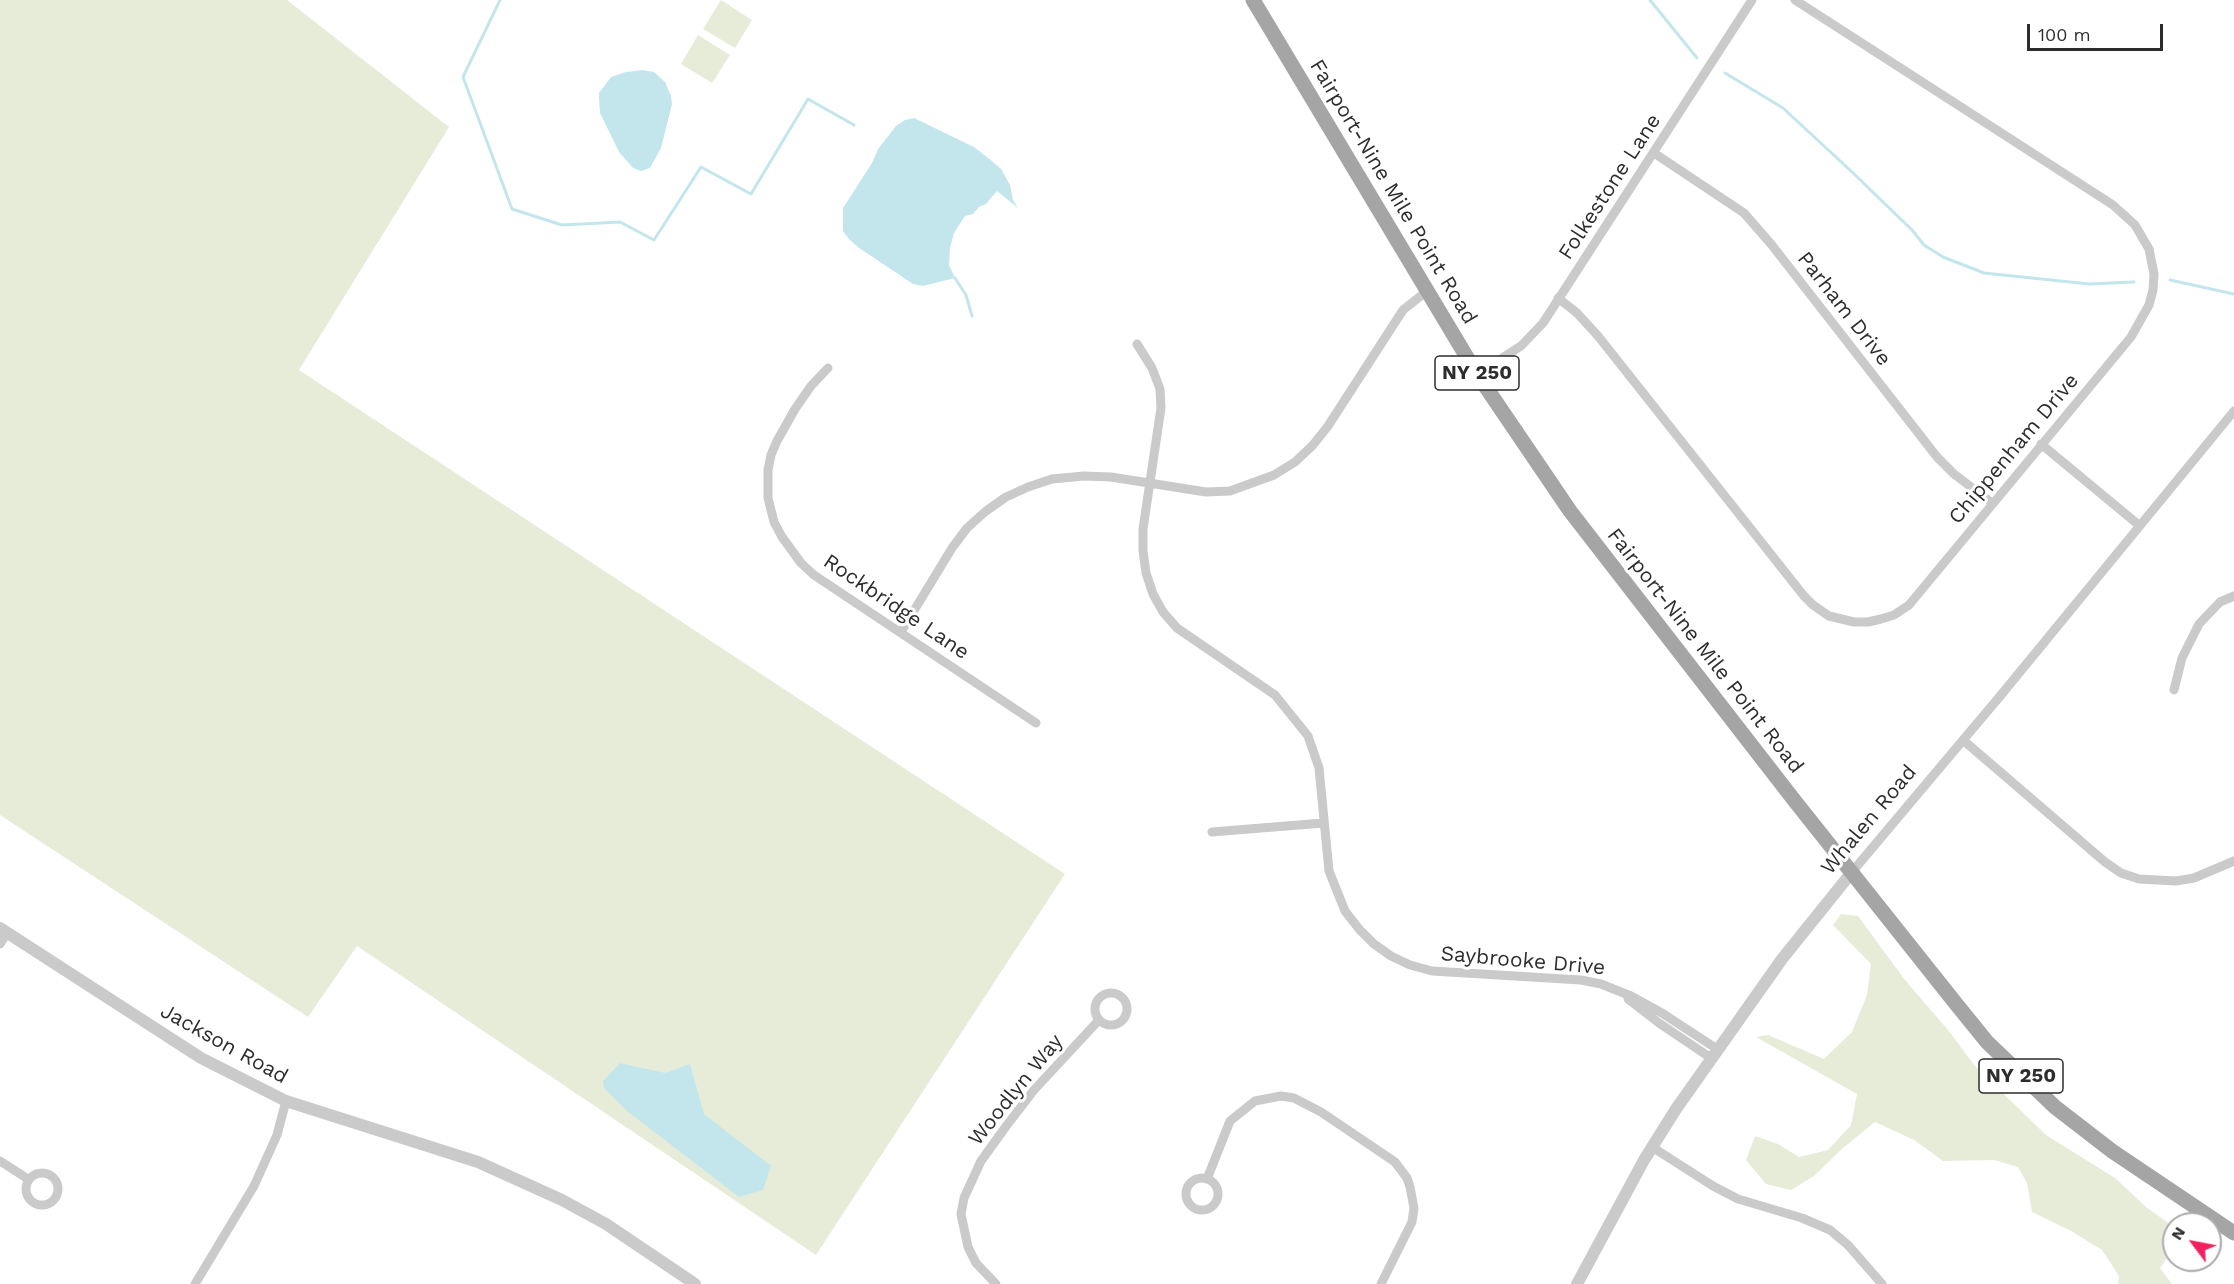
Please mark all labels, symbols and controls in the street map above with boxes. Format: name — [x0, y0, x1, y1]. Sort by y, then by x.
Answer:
scale bar — [2030, 12, 2166, 50]
text: 100 m — [2038, 24, 2091, 45]
street label: Fairport-Nine Mile Point Road — [1304, 55, 1482, 329]
street label: Folkestone Lane — [1554, 109, 1666, 265]
street label: Parham Drive — [1792, 247, 1896, 371]
road number: NY 250 — [1435, 356, 1519, 390]
street label: Chippenham Drive — [1944, 369, 2084, 529]
street label: Fairport-Nine Mile Point Road — [1601, 523, 1809, 779]
street label: Rockbridge Lane — [818, 549, 974, 665]
street label: Whalen Road — [1816, 760, 1922, 880]
street label: Saybrooke Drive — [1440, 941, 1606, 981]
street label: Jackson Road — [156, 999, 292, 1089]
street label: Woodlyn Way — [963, 1029, 1069, 1151]
road number: NY 250 — [1979, 1059, 2063, 1093]
north arrow — [2162, 1212, 2222, 1272]
text: N — [2167, 1223, 2189, 1243]

